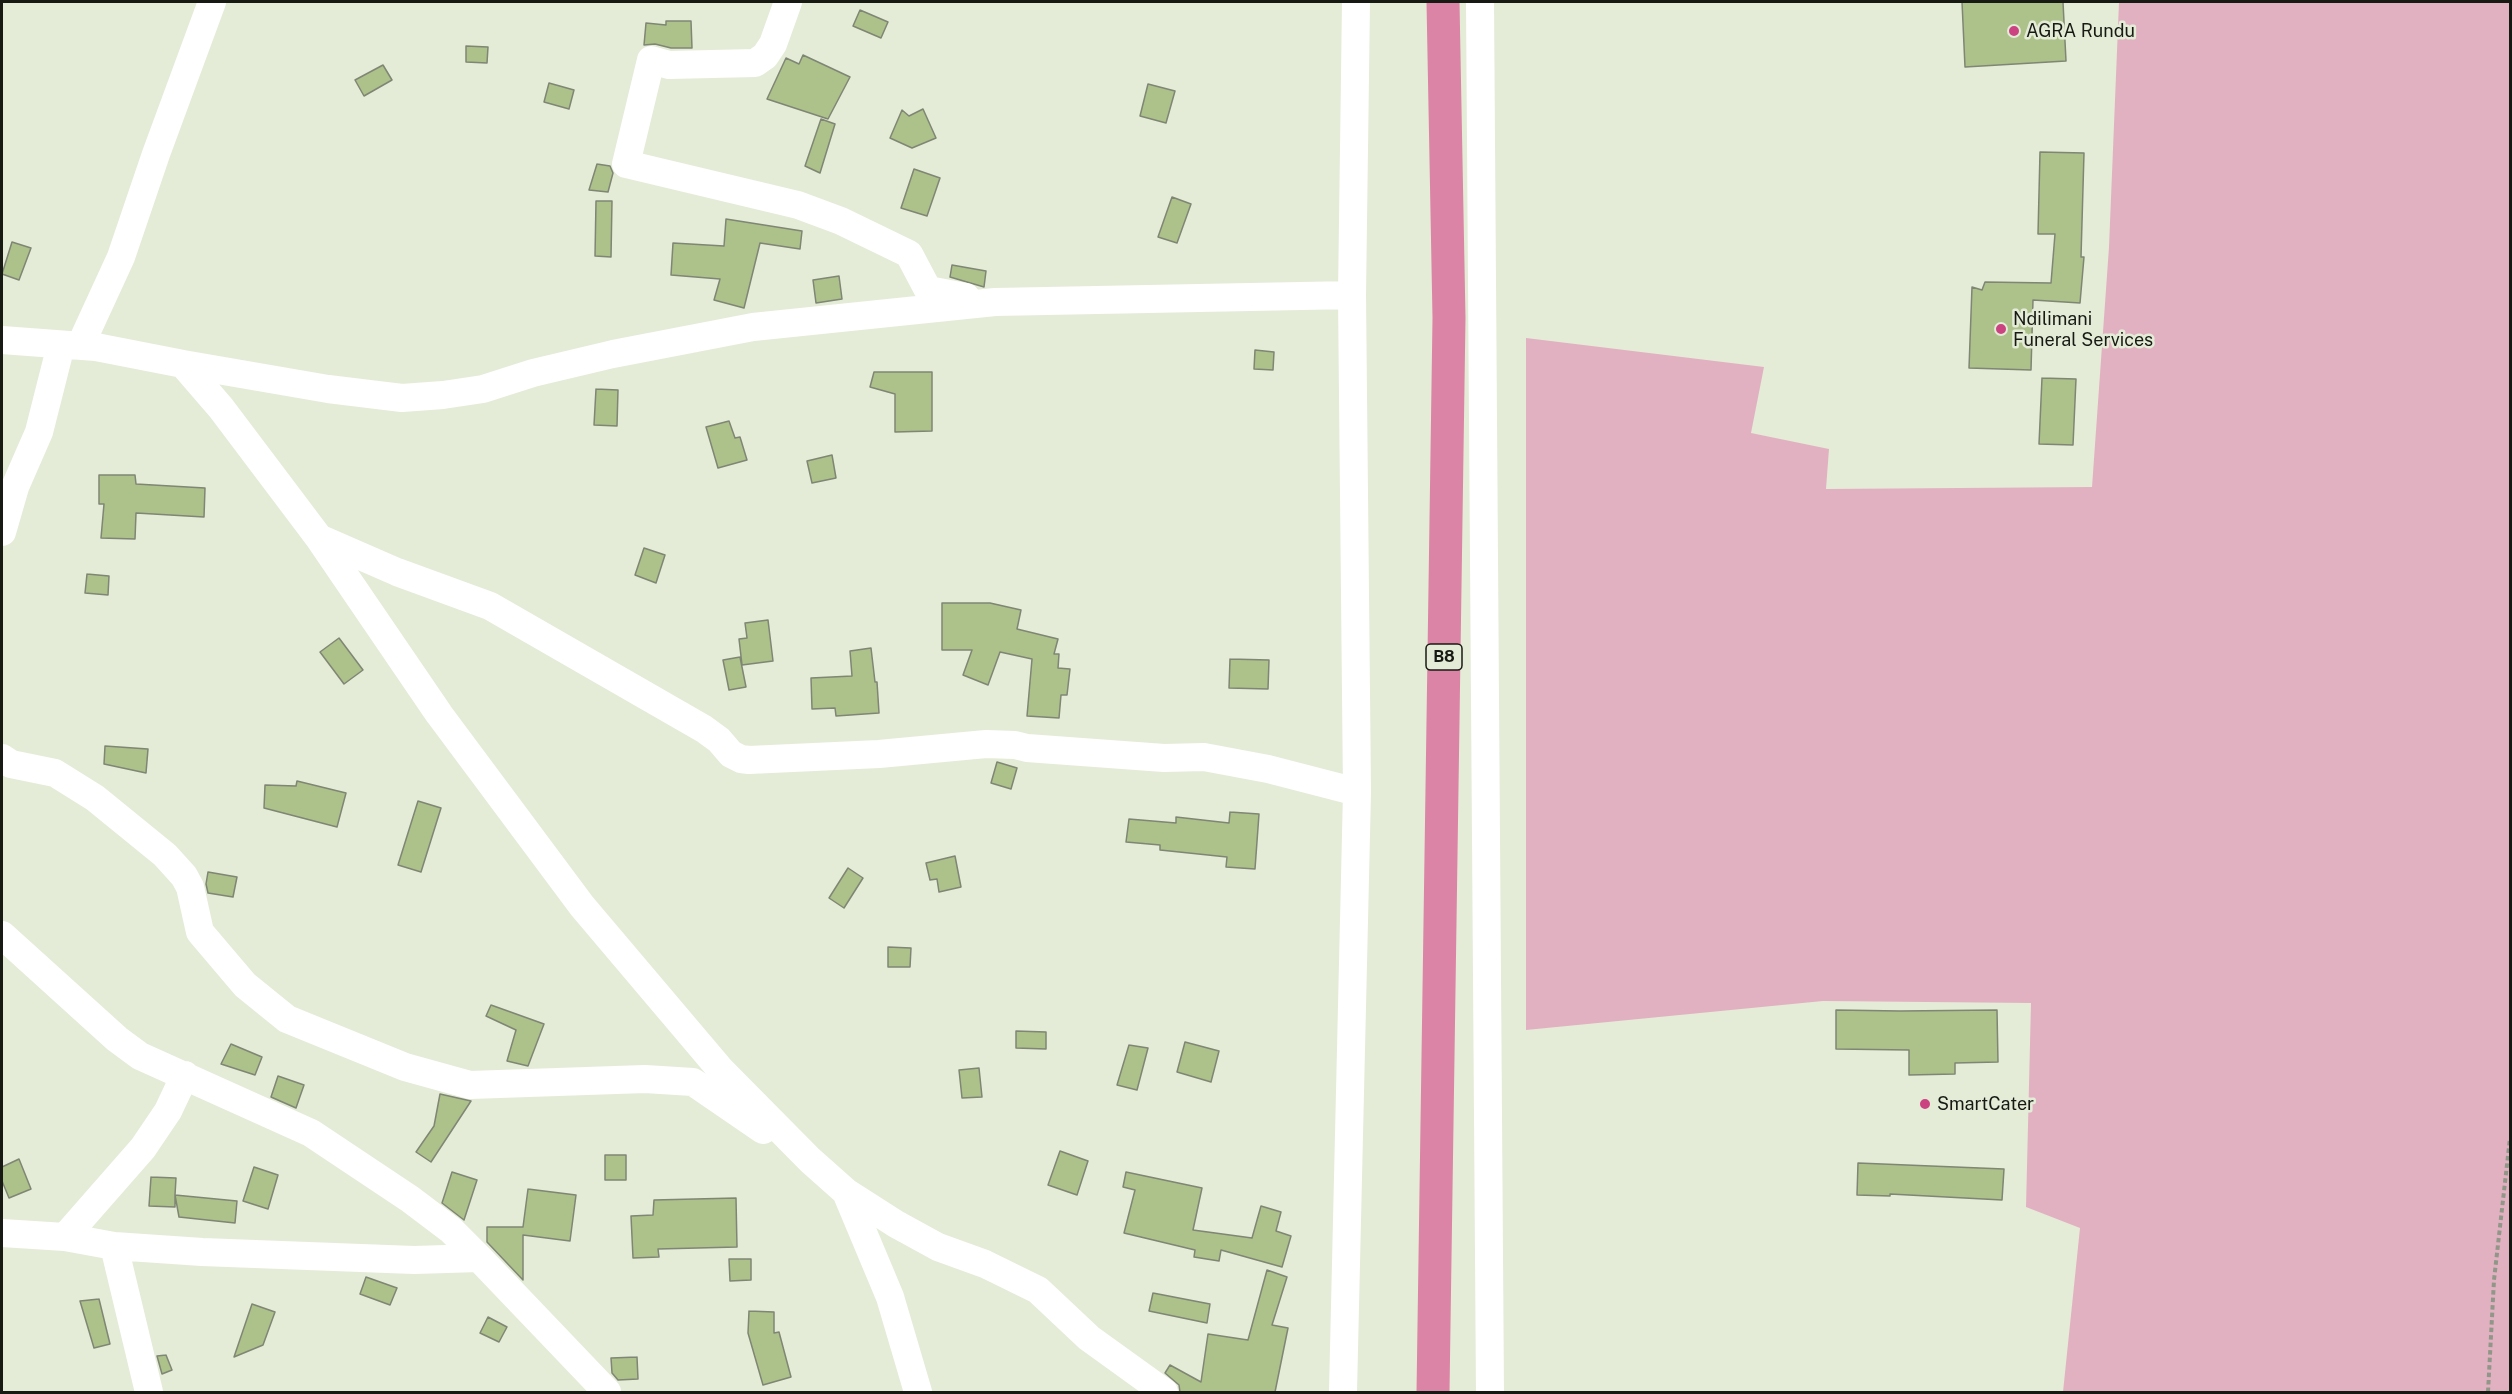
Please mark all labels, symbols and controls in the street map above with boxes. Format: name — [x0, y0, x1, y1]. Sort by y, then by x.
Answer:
place label: AGRA Rundu — [2026, 20, 2135, 42]
marker: AGRA Rundu — [2007, 24, 2021, 38]
place label: Ndilimani Funeral Services — [2013, 308, 2153, 350]
marker: Ndilimani Funeral Services — [1994, 322, 2008, 336]
road number: B8 — [1426, 644, 1462, 670]
place label: SmartCater — [1937, 1093, 2034, 1115]
marker: SmartCater — [1918, 1097, 1932, 1111]

